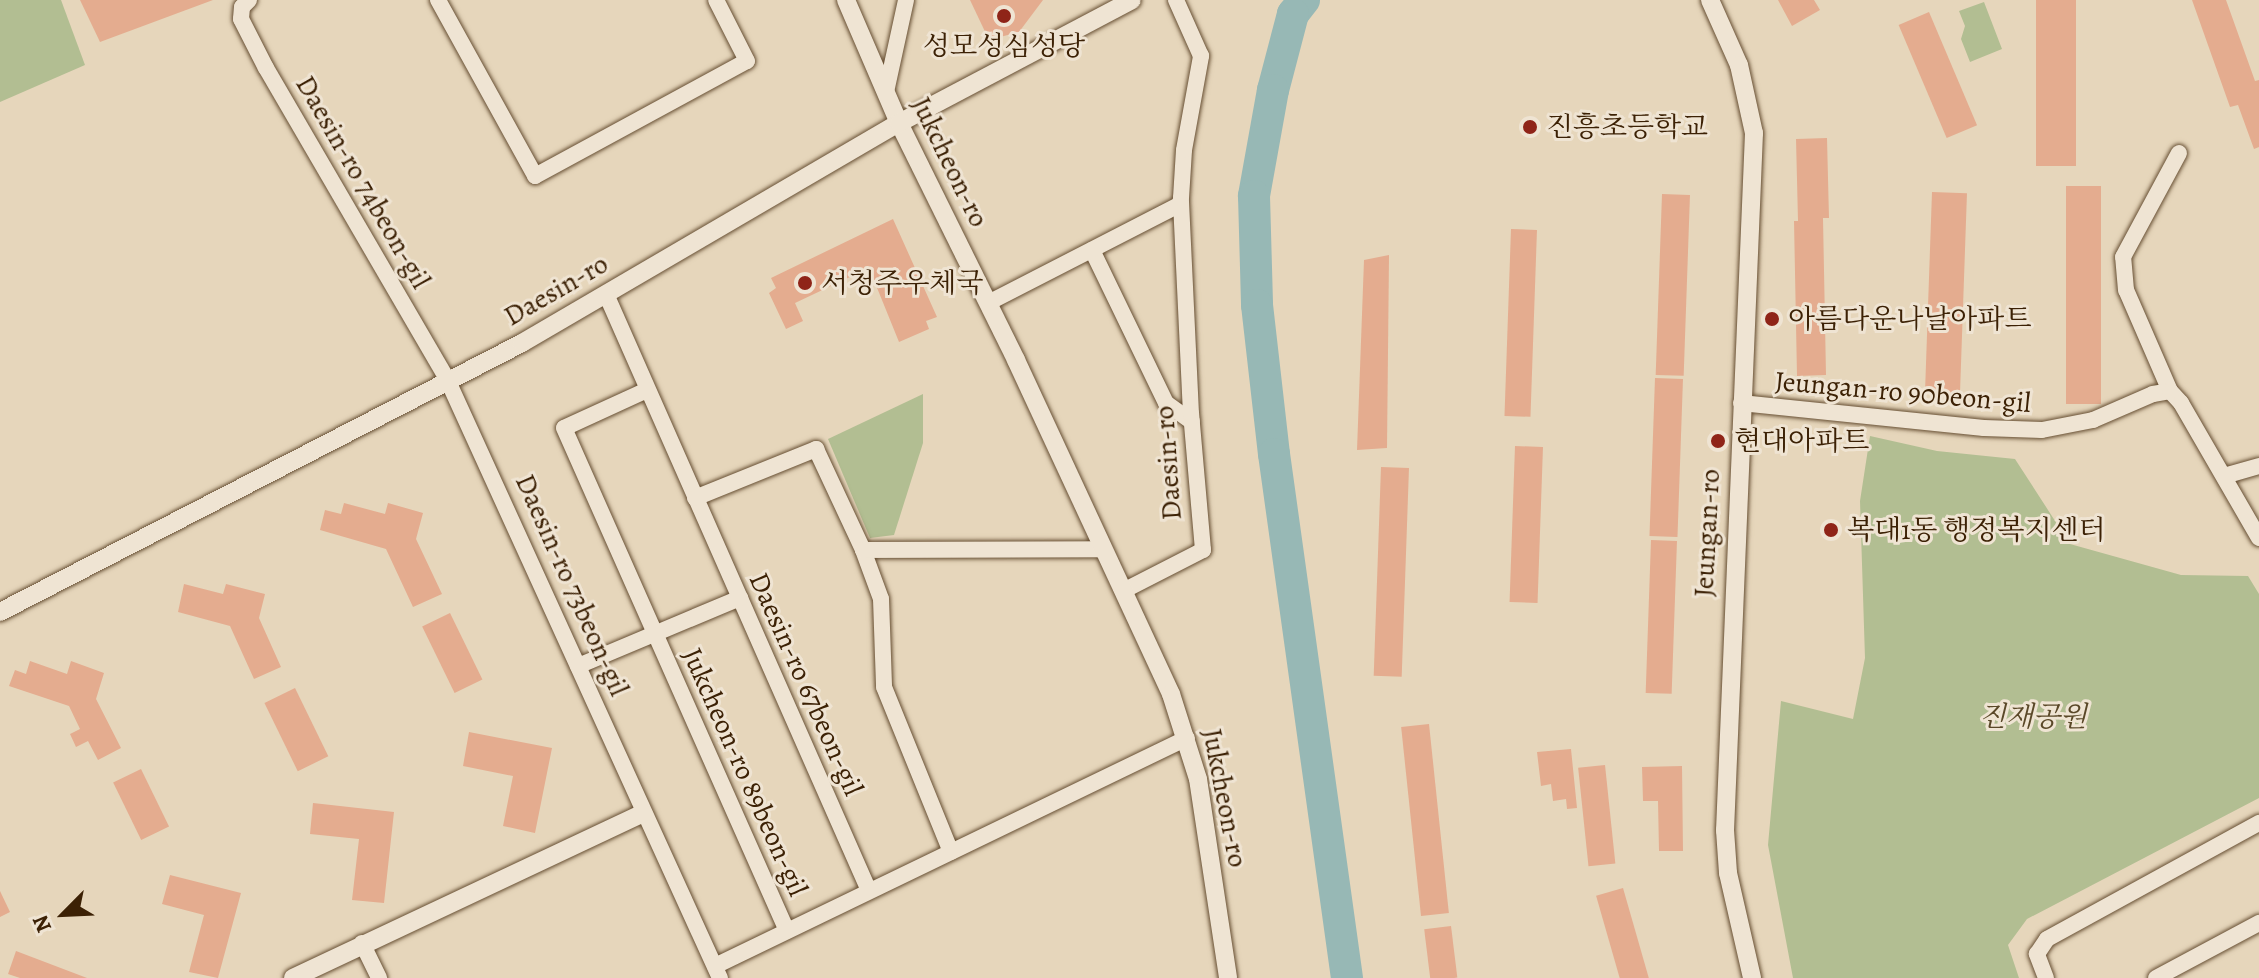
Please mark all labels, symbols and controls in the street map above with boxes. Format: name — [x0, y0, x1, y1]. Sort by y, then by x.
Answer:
marker: 성모성심성당 — [995, 7, 1013, 25]
place label: 성모성심성당 — [923, 29, 1085, 63]
street label: Daesin-ro 74beon-gil — [288, 70, 438, 294]
street label: Jukcheon-ro — [904, 91, 996, 233]
place label: 진흥초등학교 — [1546, 110, 1708, 144]
marker: 진흥초등학교 — [1521, 118, 1539, 136]
street label: Daesin-ro — [498, 247, 614, 333]
place label: 서청주우체국 — [821, 266, 983, 300]
marker: 서청주우체국 — [796, 274, 814, 292]
place label: 아름다운나날아파트 — [1788, 302, 2031, 336]
marker: 아름다운나날아파트 — [1763, 310, 1781, 328]
street label: Jeungan-ro 90beon-gil — [1774, 364, 2032, 420]
street label: Daesin-ro — [1147, 405, 1189, 521]
place label: 현대아파트 — [1734, 424, 1869, 458]
marker: 현대아파트 — [1709, 432, 1727, 450]
street label: Jeungan-ro — [1687, 468, 1727, 598]
street label: Daesin-ro 73beon-gil — [508, 469, 636, 701]
place label: 복대1동 행정복지센터 — [1847, 513, 2106, 547]
marker: 복대1동 행정복지센터 — [1822, 521, 1840, 539]
street label: Daesin-ro 67beon-gil — [742, 567, 870, 801]
street label: Jukcheon-ro 89beon-gil — [675, 643, 815, 901]
park label: 진재공원 — [1979, 700, 2087, 734]
street label: Jukcheon-ro — [1195, 726, 1255, 870]
north arrow — [24, 874, 104, 954]
text: N — [25, 910, 59, 937]

